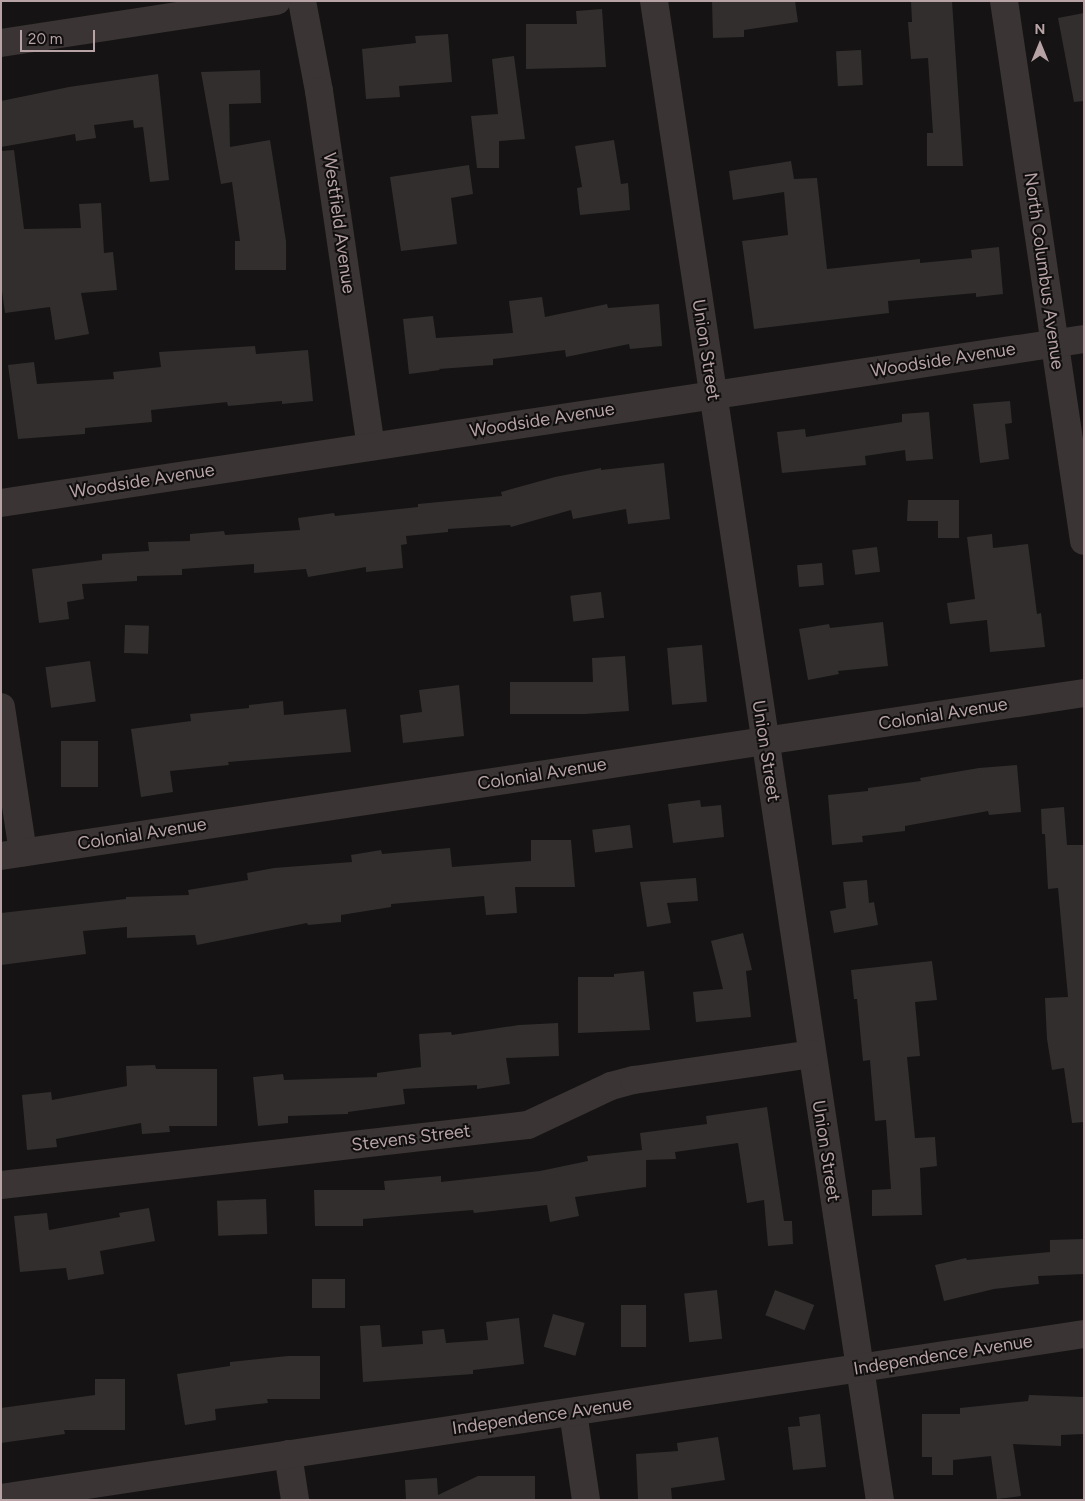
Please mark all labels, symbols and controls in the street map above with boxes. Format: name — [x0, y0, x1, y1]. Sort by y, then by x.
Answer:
scale bar — [22, 20, 98, 52]
north arrow — [1015, 20, 1065, 70]
text: N — [1035, 21, 1045, 38]
text: 20 m — [28, 30, 62, 48]
street label: Westfield Avenue — [318, 151, 360, 295]
street label: North Columbus Avenue — [1019, 171, 1069, 371]
street label: Union Street — [687, 298, 725, 402]
street label: Woodside Avenue — [869, 338, 1017, 382]
street label: Woodside Avenue — [468, 398, 616, 442]
street label: Woodside Avenue — [68, 459, 216, 503]
street label: Colonial Avenue — [877, 693, 1009, 735]
street label: Union Street — [747, 699, 785, 803]
street label: Colonial Avenue — [476, 753, 608, 795]
street label: Colonial Avenue — [76, 813, 208, 855]
street label: Union Street — [807, 1099, 845, 1203]
street label: Stevens Street — [350, 1120, 472, 1156]
street label: Independence Avenue — [852, 1330, 1034, 1380]
street label: Independence Avenue — [451, 1393, 633, 1439]

